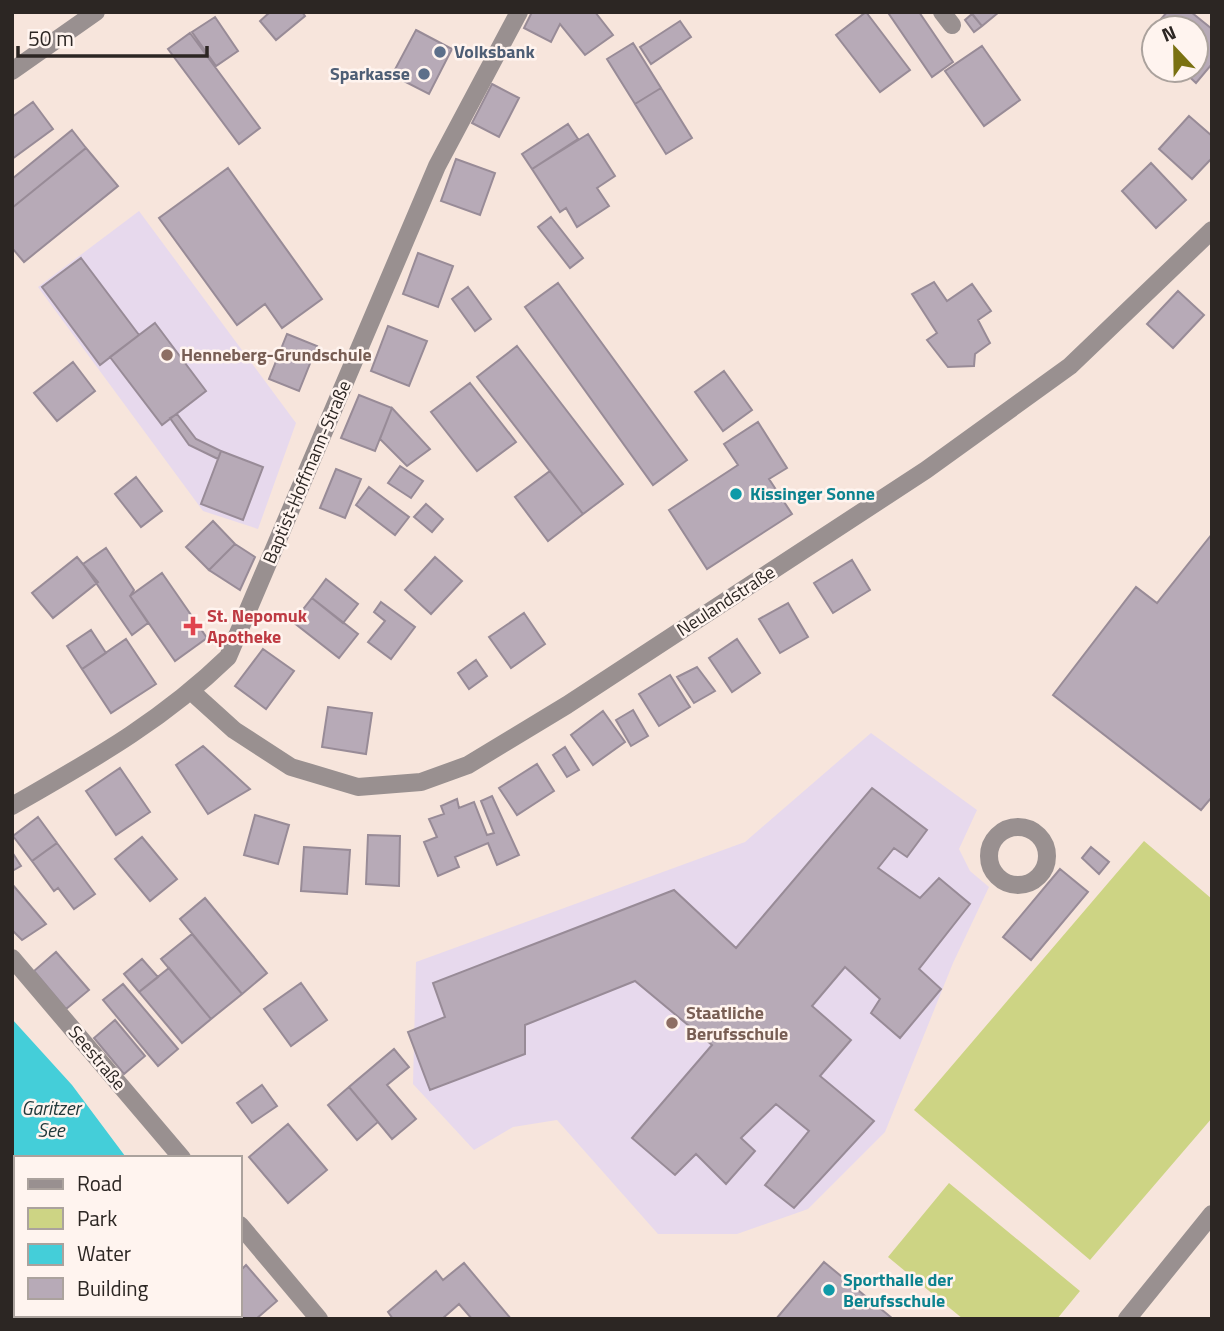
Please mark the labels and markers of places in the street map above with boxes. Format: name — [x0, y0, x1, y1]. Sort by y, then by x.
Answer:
place label: Volksbank — [454, 38, 535, 65]
marker: Volksbank — [432, 44, 448, 60]
place label: Sparkasse — [330, 60, 410, 87]
marker: Sparkasse — [416, 66, 432, 82]
place label: Henneberg-Grundschule — [181, 341, 372, 368]
marker: Henneberg-Grundschule — [159, 347, 175, 363]
place label: Kissinger Sonne — [750, 480, 875, 507]
marker: Kissinger Sonne — [728, 486, 744, 502]
place label: St. Nepomuk Apotheke — [207, 602, 308, 650]
marker: St. Nepomuk Apotheke — [185, 618, 201, 634]
place label: Staatliche Berufsschule — [686, 999, 788, 1047]
marker: Staatliche Berufsschule — [664, 1015, 680, 1031]
place label: Sporthalle der Berufsschule — [843, 1266, 953, 1314]
marker: Sporthalle der Berufsschule — [821, 1282, 837, 1298]

